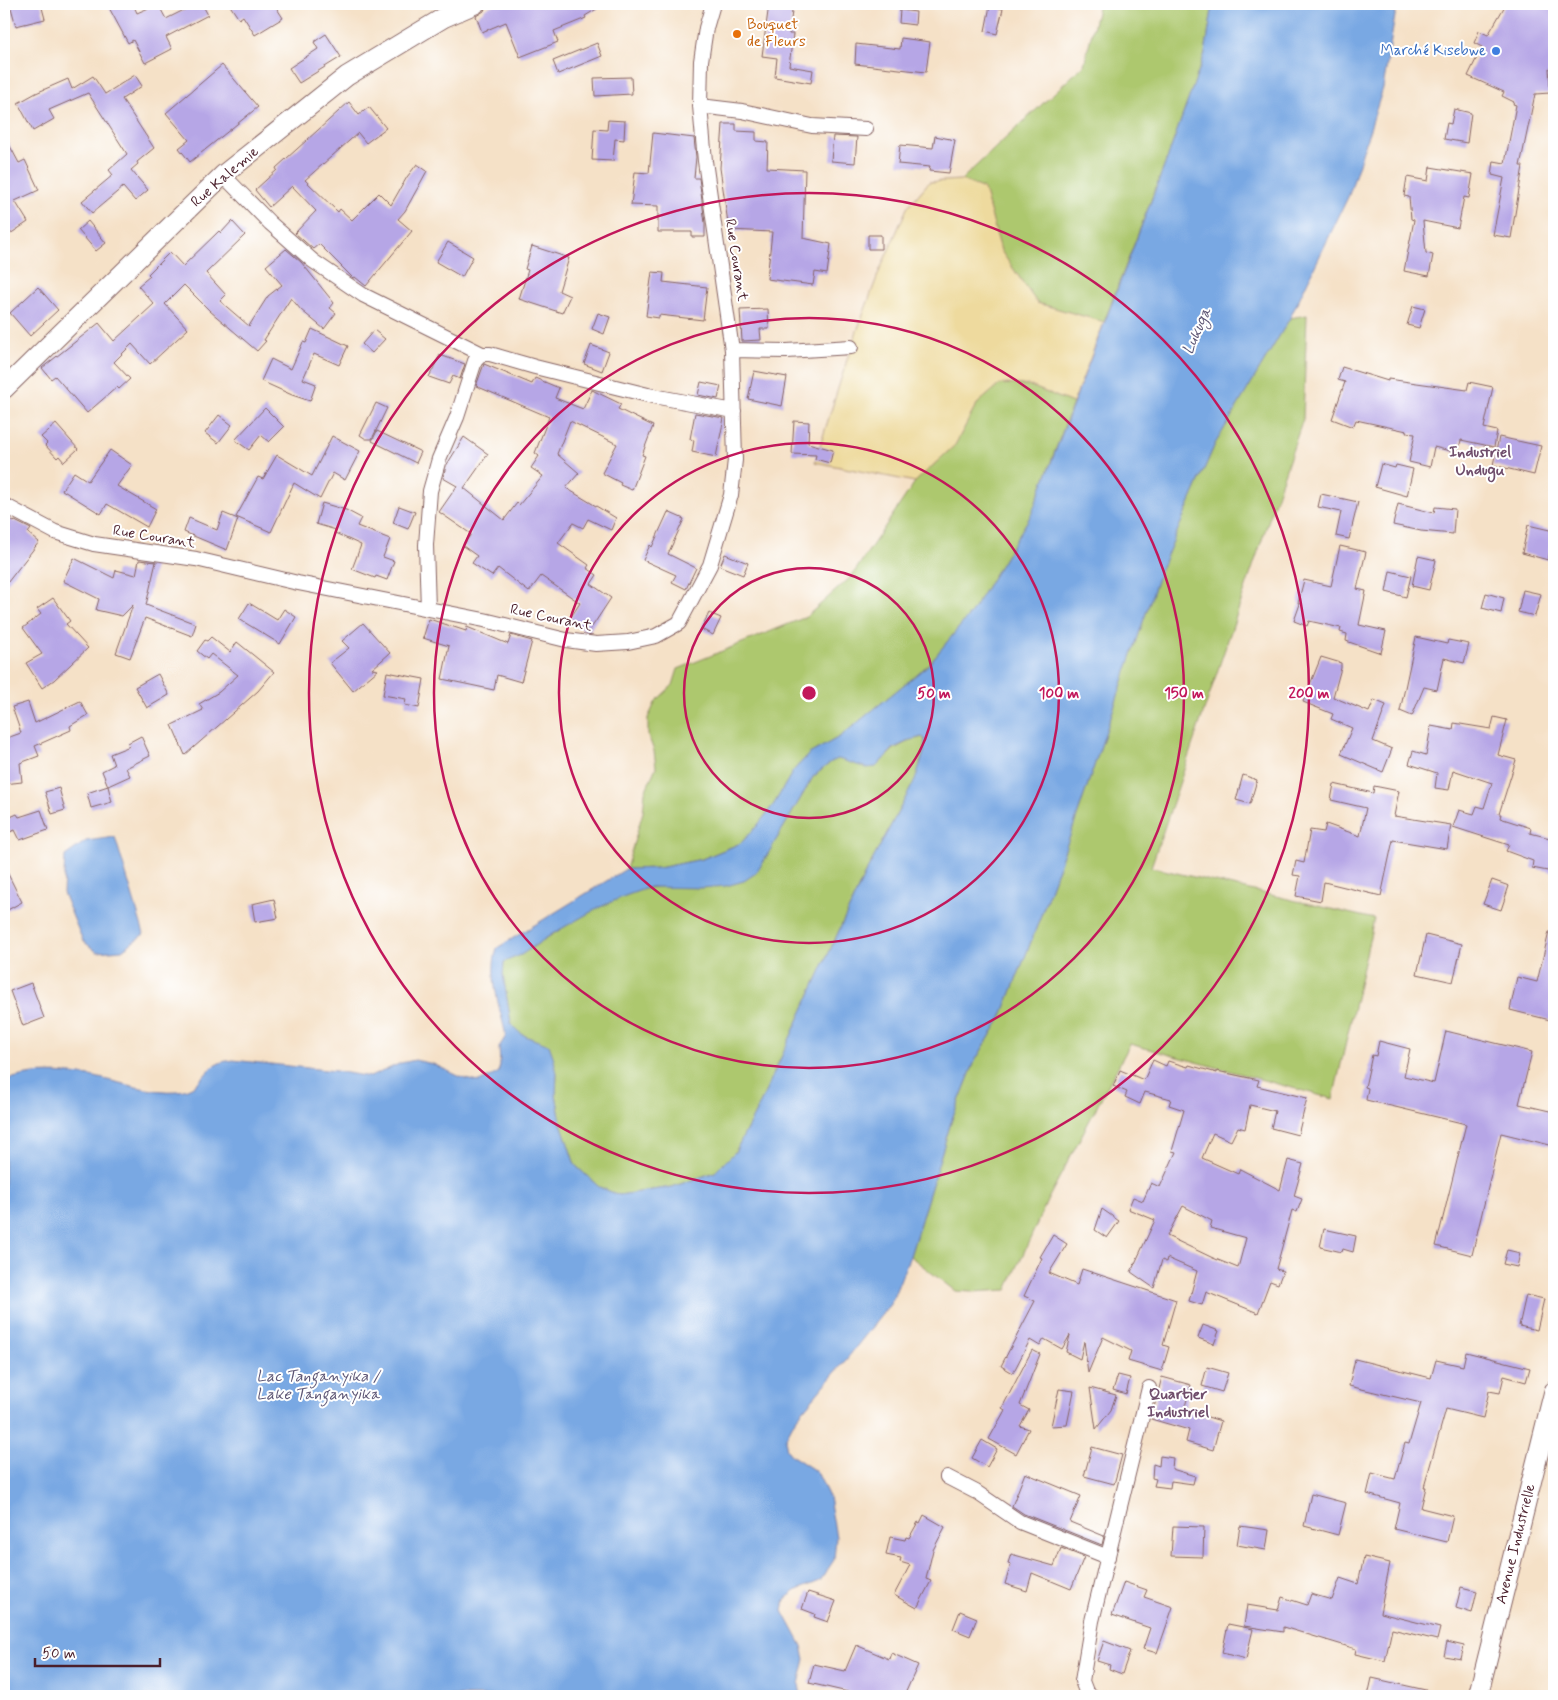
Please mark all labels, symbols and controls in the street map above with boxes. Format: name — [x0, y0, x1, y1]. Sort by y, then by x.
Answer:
place label: Bouquet de Fleurs — [747, 15, 806, 52]
marker: Bouquet de Fleurs — [731, 28, 743, 40]
place label: Marché Kisebwe — [1381, 41, 1486, 61]
marker: Marché Kisebwe — [1490, 45, 1502, 57]
street label: Rue Kalemie — [187, 142, 263, 212]
street label: Rue Courant — [720, 217, 752, 303]
water label: Lukuga — [1177, 303, 1219, 358]
district label: Industriel Undugu — [1449, 442, 1511, 483]
street label: Rue Courant — [111, 521, 197, 553]
street label: Rue Courant — [508, 600, 594, 636]
centre of rings — [800, 684, 818, 702]
text: 50 m — [917, 684, 951, 704]
text: 100 m — [1039, 684, 1079, 704]
text: 150 m — [1164, 684, 1204, 704]
text: 200 m — [1289, 684, 1330, 704]
water label: Lac Tanganyika / Lake Tanganyika — [256, 1366, 382, 1407]
district label: Quartier Industriel — [1147, 1384, 1209, 1423]
street label: Avenue Industrielle — [1491, 1482, 1541, 1606]
scale bar — [35, 1635, 160, 1667]
text: 50 m — [42, 1644, 76, 1664]

